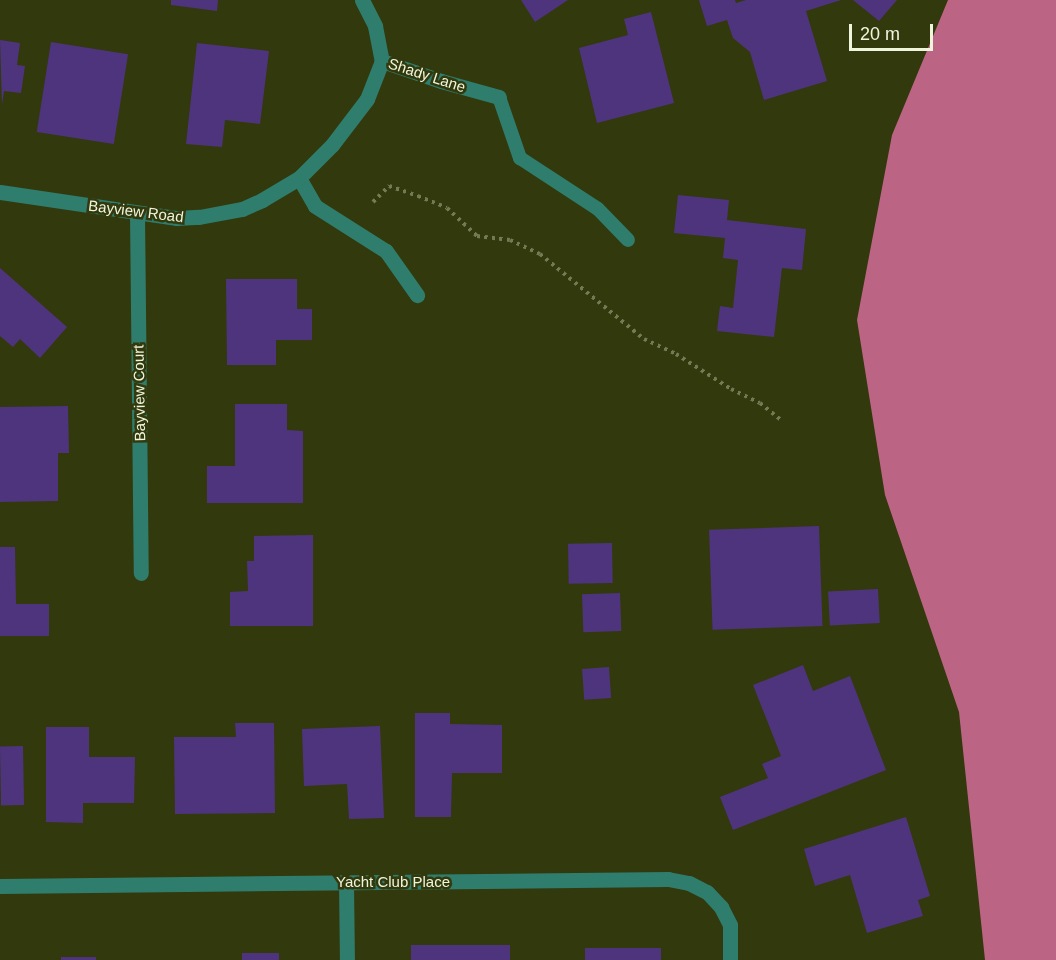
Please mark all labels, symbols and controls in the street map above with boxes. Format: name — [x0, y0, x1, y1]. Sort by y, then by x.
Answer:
scale bar — [852, 12, 936, 50]
text: 20 m — [860, 24, 900, 44]
street label: Shady Lane — [386, 54, 468, 96]
street label: Bayview Road — [87, 196, 185, 226]
street label: Bayview Court — [129, 344, 149, 442]
street label: Yacht Club Place — [336, 873, 450, 891]

